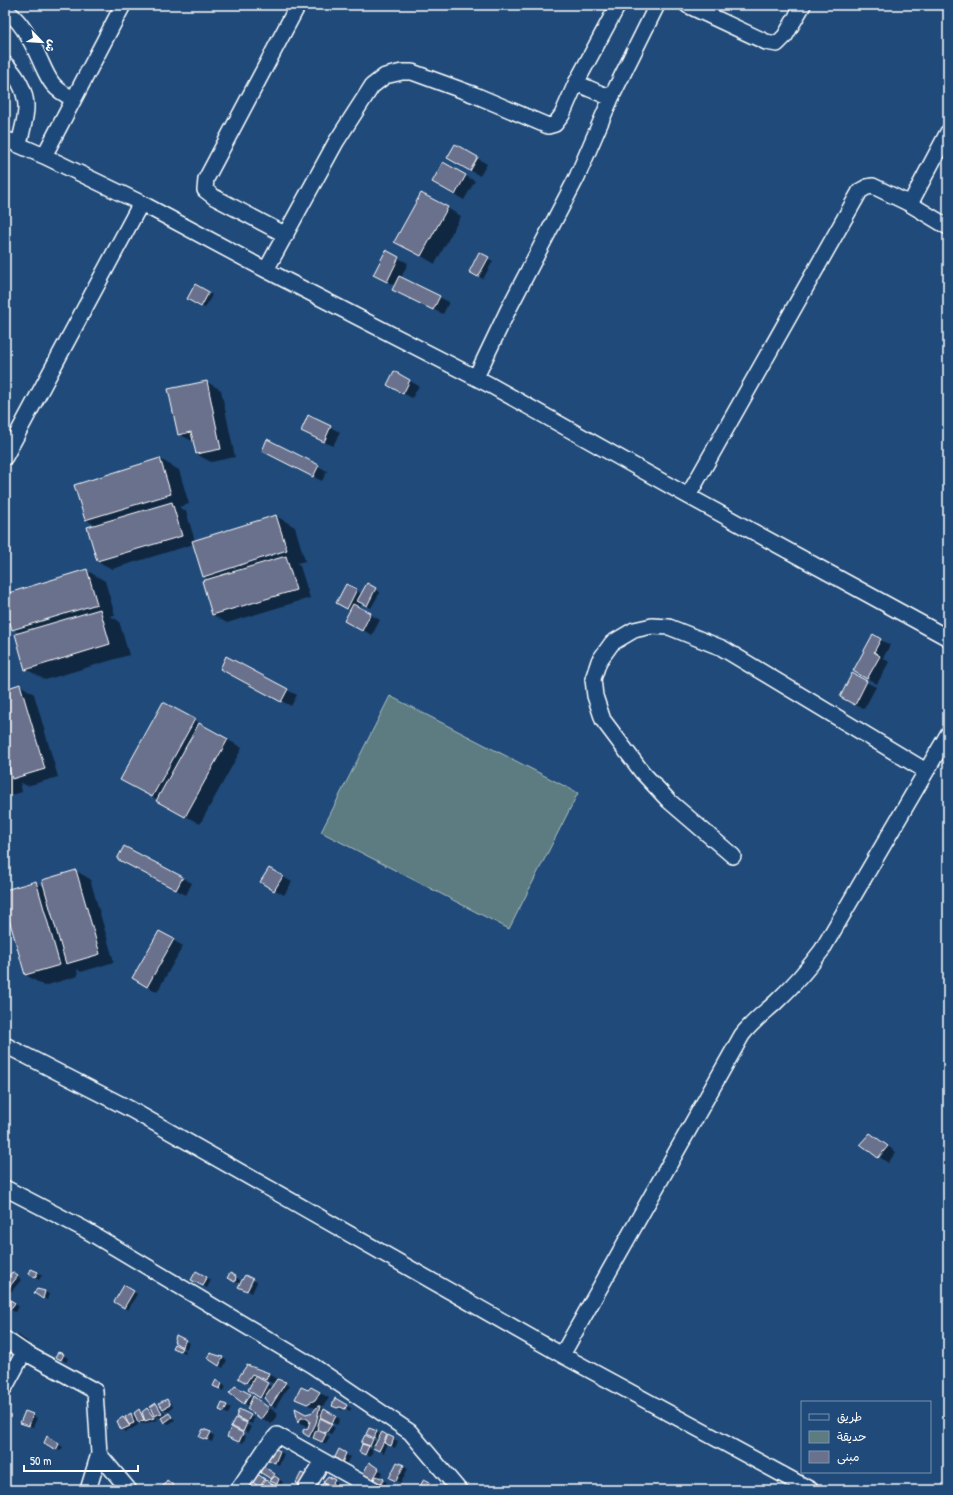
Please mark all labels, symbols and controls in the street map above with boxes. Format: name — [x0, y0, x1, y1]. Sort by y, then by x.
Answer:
north arrow — [22, 22, 62, 62]
text: ش — [42, 38, 60, 55]
legend — [801, 1401, 931, 1473]
text: طريق — [837, 1408, 862, 1425]
text: حديقة — [837, 1428, 866, 1445]
scale bar — [24, 1447, 138, 1473]
text: مبنى — [837, 1448, 860, 1465]
text: 50 m — [30, 1452, 51, 1469]

